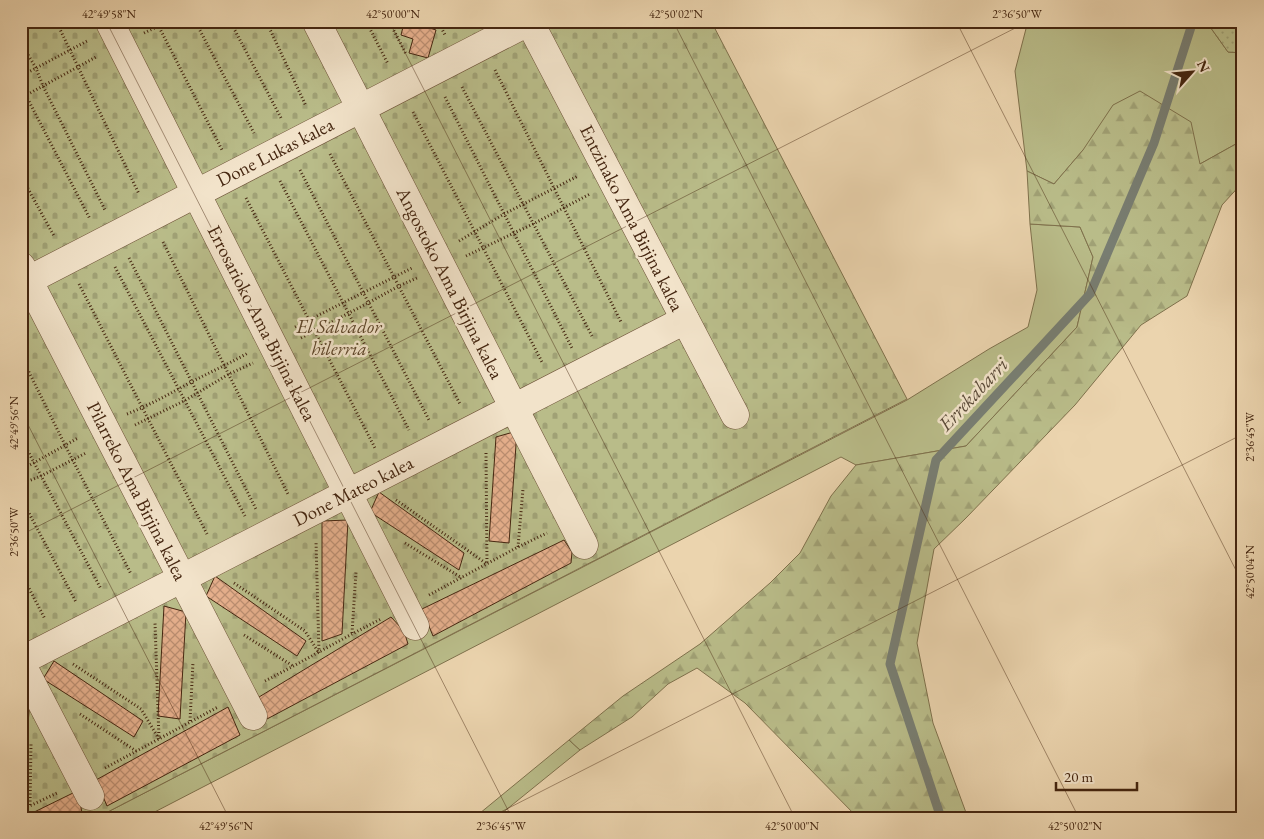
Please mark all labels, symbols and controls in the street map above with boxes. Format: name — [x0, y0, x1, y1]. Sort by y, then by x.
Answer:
text: 42°49'58"N — [82, 6, 136, 22]
text: 42°50'00"N — [366, 6, 420, 22]
text: 42°50'02"N — [649, 6, 703, 22]
text: 2°36'50"W — [992, 6, 1043, 22]
north arrow — [1166, 48, 1216, 98]
text: N — [1193, 57, 1214, 76]
street label: Done Lukas kalea — [212, 111, 338, 192]
street label: Entzinako Ama Birjina kalea — [574, 120, 690, 316]
street label: Angostoko Ama Birjina kalea — [390, 182, 509, 384]
street label: Errosarioko Ama Birjina kalea — [202, 221, 323, 426]
park label: El Salvador hilerria — [296, 314, 382, 361]
water label: Errekabarri — [932, 351, 1014, 437]
text: 42°49'56"N — [6, 396, 22, 450]
street label: Pilarreko Ama Birjina kalea — [81, 397, 193, 585]
text: 2°36'45"W — [1242, 411, 1258, 462]
street label: Done Mateo kalea — [289, 450, 418, 532]
text: 2°36'50"W — [6, 506, 22, 557]
text: 42°50'04"N — [1242, 545, 1258, 599]
scale bar — [1056, 759, 1138, 791]
text: 20 m — [1064, 767, 1093, 786]
text: 42°49'56"N — [199, 818, 253, 834]
text: 2°36'45"W — [476, 818, 527, 834]
text: 42°50'00"N — [765, 818, 819, 834]
text: 42°50'02"N — [1048, 818, 1102, 834]

